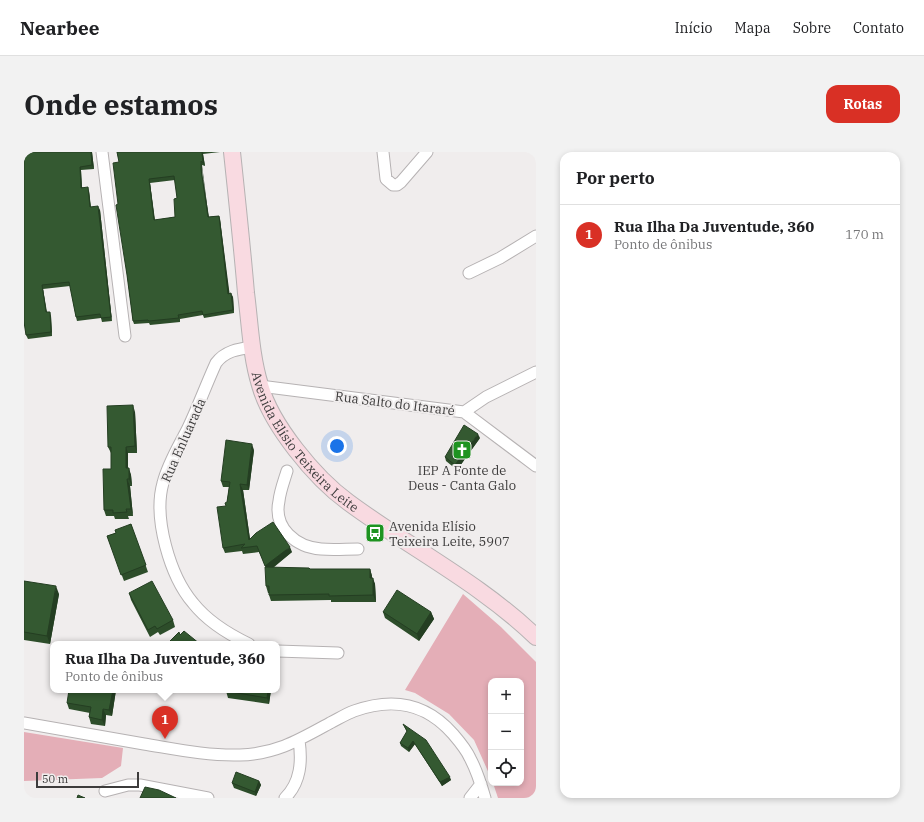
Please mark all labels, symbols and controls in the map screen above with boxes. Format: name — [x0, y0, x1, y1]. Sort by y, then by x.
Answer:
text: Nearbee — [20, 16, 99, 40]
text: Início — [675, 19, 712, 37]
text: Mapa — [734, 19, 771, 37]
text: Sobre — [793, 19, 831, 37]
text: Contato — [853, 19, 904, 37]
button: Rotas — [826, 85, 900, 123]
text: Onde estamos — [24, 86, 218, 123]
text: Por perto — [576, 167, 655, 189]
text: Rua Ilha Da Juventude, 360 — [614, 217, 814, 236]
text: 1 — [585, 226, 593, 243]
text: 170 m — [845, 226, 884, 243]
text: Ponto de ônibus — [614, 236, 712, 253]
street label: Avenida Elísio Teixeira Leite — [248, 370, 362, 516]
street label: Rua Salto do Itararé — [334, 388, 456, 419]
street label: Rua Enluarada — [157, 395, 210, 485]
your location — [327, 436, 347, 456]
church icon: IEP A Fonte de Deus - Canta Galo — [451, 439, 473, 461]
place label: IEP A Fonte de Deus - Canta Galo — [408, 462, 516, 494]
place label: Avenida Elísio Teixeira Leite, 5907 — [389, 518, 510, 550]
bus stop icon: Avenida Elísio Teixeira Leite, 5907 — [364, 522, 386, 544]
popup — [50, 641, 280, 693]
text: Rua Ilha Da Juventude, 360 — [65, 649, 265, 668]
text: Ponto de ônibus — [65, 668, 163, 685]
map controls — [488, 678, 524, 786]
button: + — [488, 678, 524, 714]
pin: 1 — [152, 706, 178, 739]
button: − — [488, 714, 524, 750]
button: locate — [488, 750, 524, 786]
scale bar — [36, 770, 139, 789]
text: 50 m — [42, 772, 68, 786]

